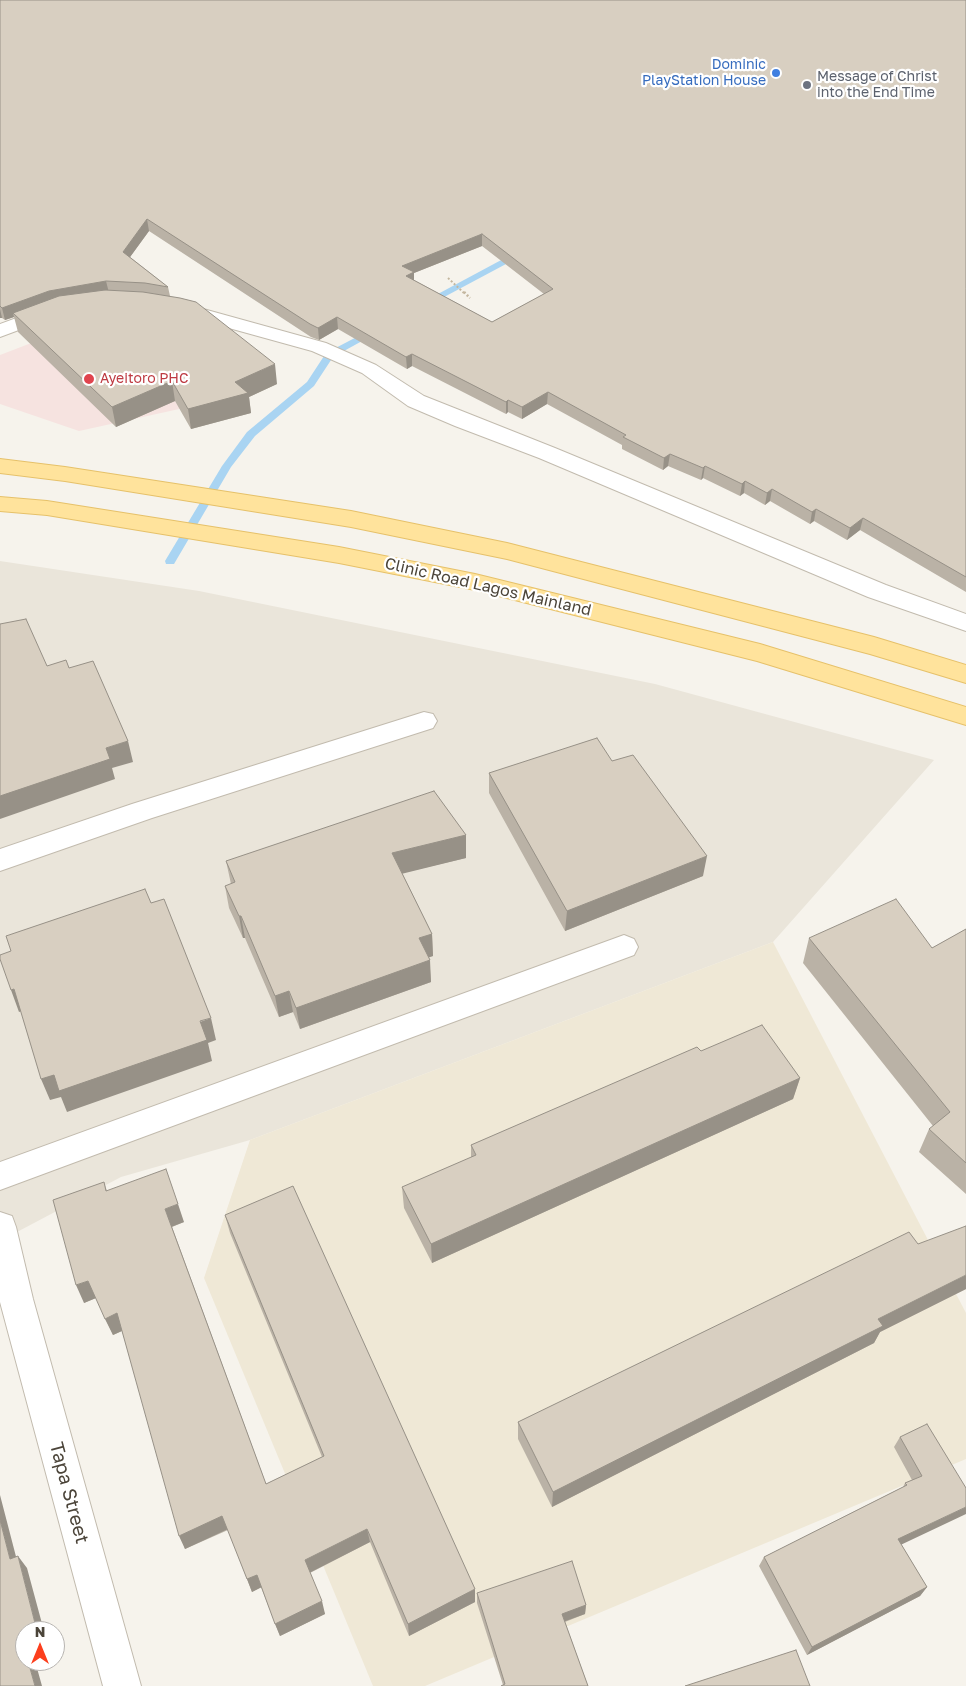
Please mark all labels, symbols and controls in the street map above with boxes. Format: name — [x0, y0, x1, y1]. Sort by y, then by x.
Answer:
place label: Dominic PlayStation House — [642, 57, 766, 90]
marker: Dominic PlayStation House — [770, 67, 782, 79]
place label: Message of Christ into the End Time — [817, 69, 937, 102]
marker: Message of Christ into the End Time — [801, 79, 813, 91]
place label: Ayeitoro PHC — [100, 371, 189, 387]
marker: Ayeitoro PHC — [82, 372, 96, 386]
street label: Clinic Road Lagos Mainland — [383, 554, 593, 620]
street label: Tapa Street — [45, 1440, 93, 1546]
north arrow — [15, 1621, 65, 1671]
text: N — [35, 1623, 45, 1640]

